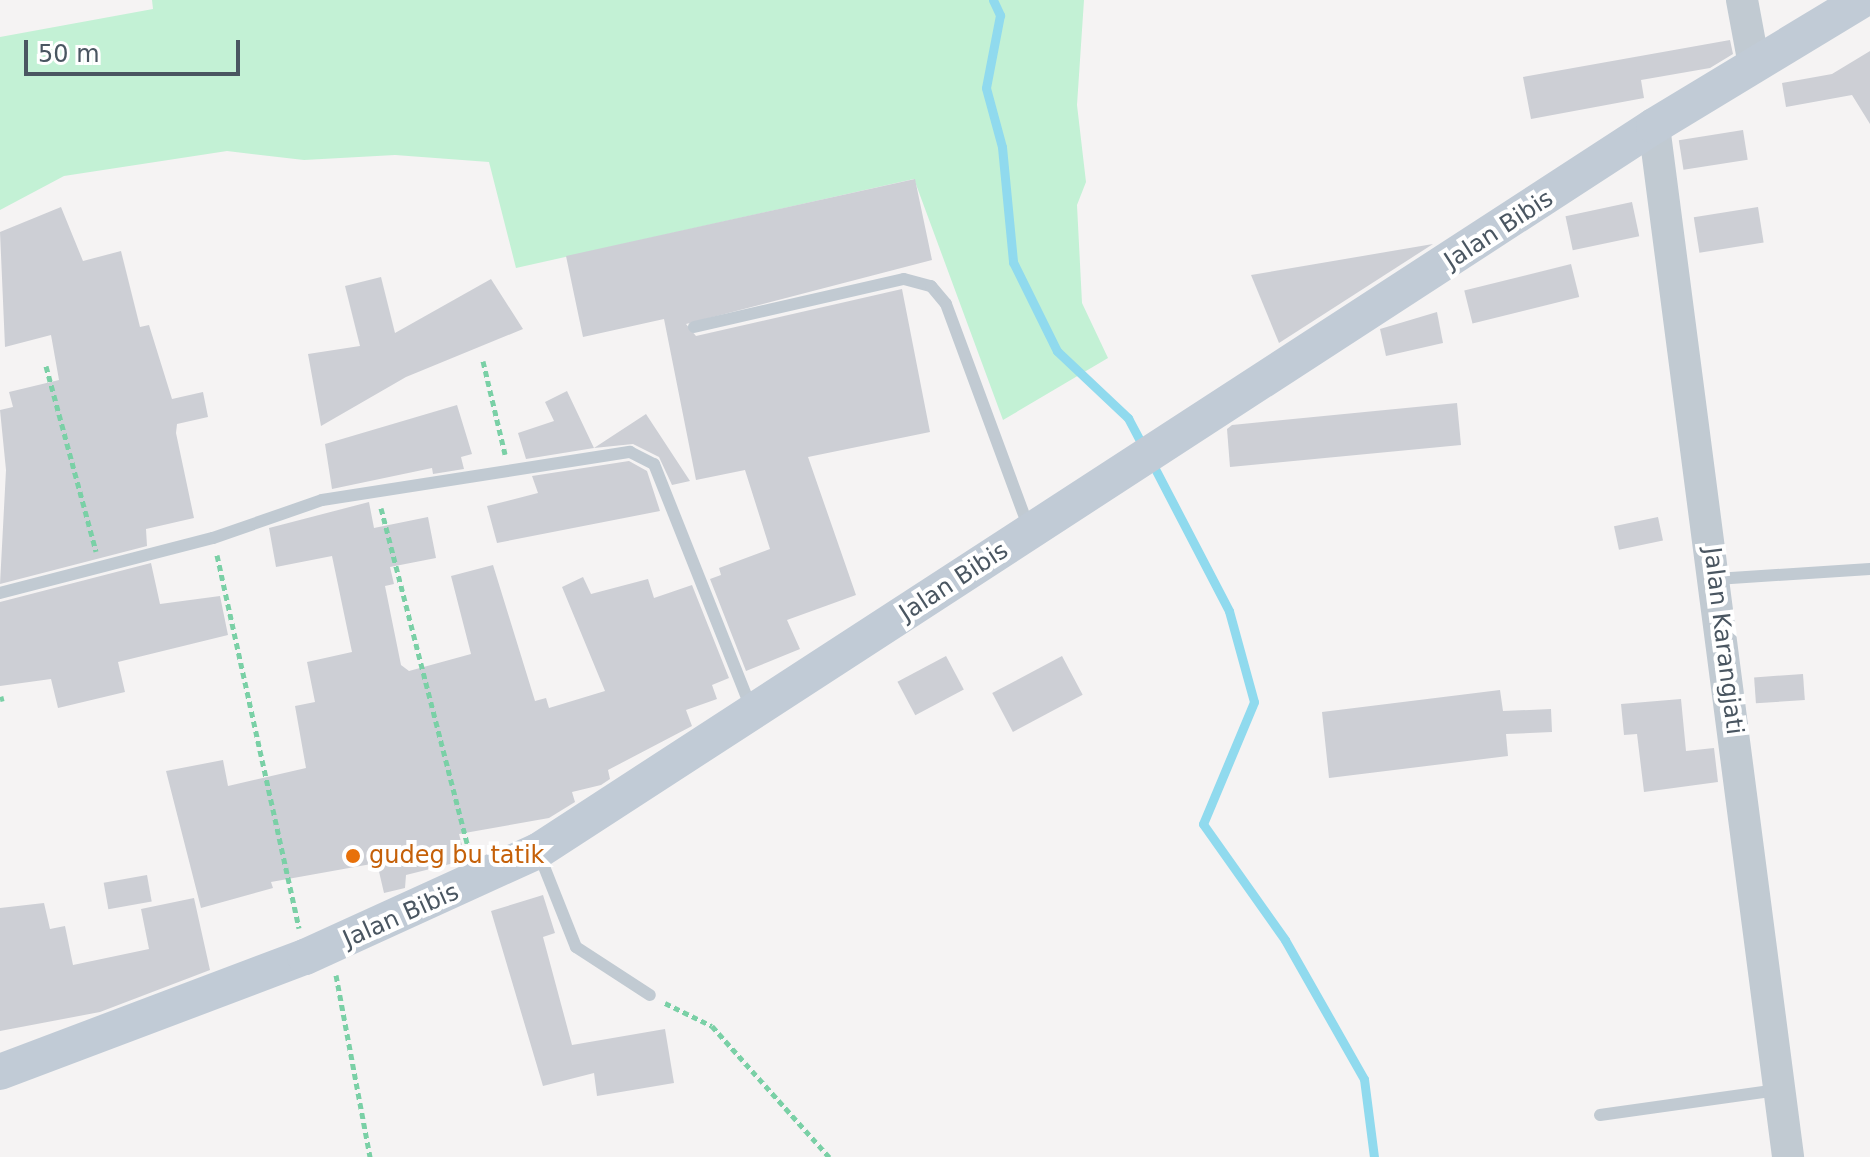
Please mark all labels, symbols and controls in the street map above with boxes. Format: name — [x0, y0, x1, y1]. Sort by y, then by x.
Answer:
scale bar — [28, 24, 244, 74]
text: 50 m — [38, 40, 100, 68]
street label: Jalan Bibis — [1439, 184, 1559, 276]
street label: Jalan Bibis — [894, 536, 1014, 628]
street label: Jalan Karangjati — [1697, 546, 1749, 736]
place label: gudeg bu tatik — [369, 842, 544, 870]
marker: gudeg bu tatik — [344, 847, 362, 865]
street label: Jalan Bibis — [339, 878, 463, 954]

